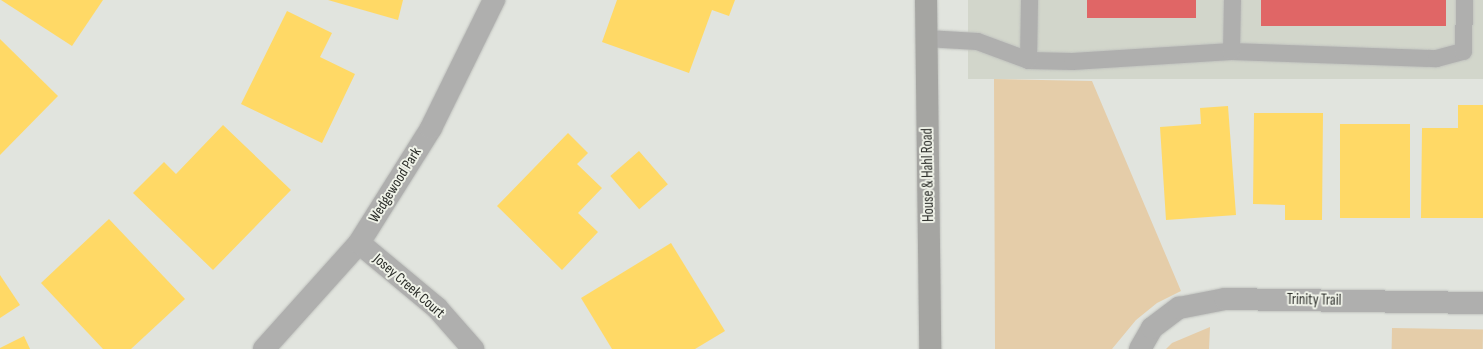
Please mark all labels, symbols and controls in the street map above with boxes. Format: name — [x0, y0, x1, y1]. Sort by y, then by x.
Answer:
street label: House & Hahl Road — [918, 128, 938, 222]
street label: Wedgewood Park — [365, 144, 425, 226]
street label: Josey Creek Court — [370, 250, 448, 322]
street label: Trinity Trail — [1287, 291, 1341, 309]

